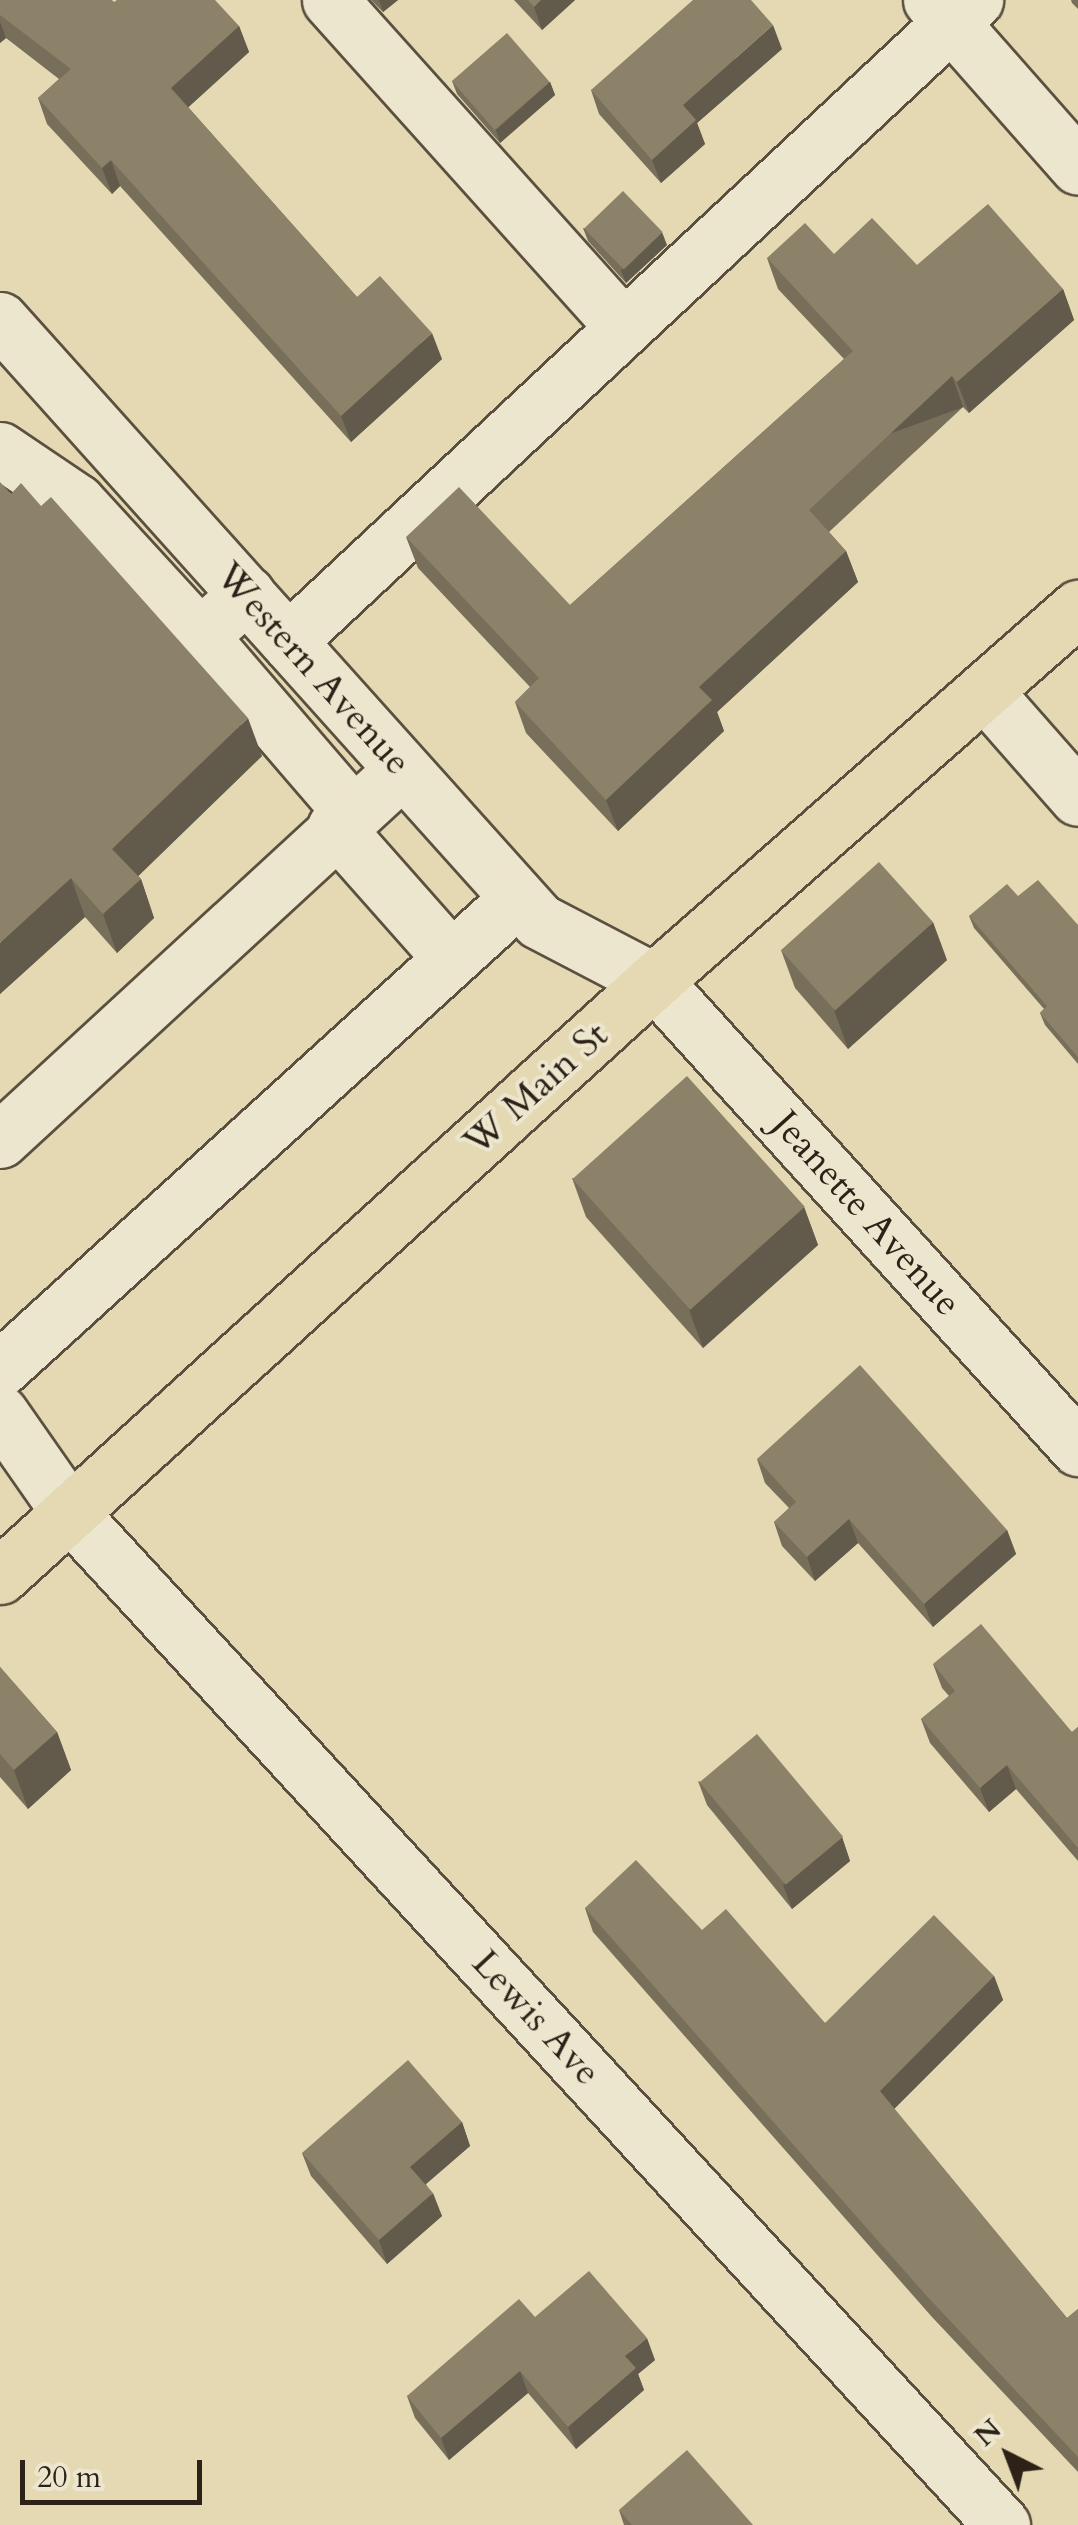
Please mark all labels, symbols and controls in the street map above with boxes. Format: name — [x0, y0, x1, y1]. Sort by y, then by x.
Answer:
street label: Western Avenue — [206, 553, 420, 785]
street label: W Main St — [455, 1013, 617, 1165]
street label: Jeanette Avenue — [762, 1102, 970, 1326]
street label: Lewis Ave — [462, 1941, 610, 2095]
north arrow — [958, 2405, 1058, 2505]
text: N — [966, 2410, 1010, 2455]
scale bar — [25, 2440, 208, 2502]
text: 20 m — [37, 2457, 101, 2498]

